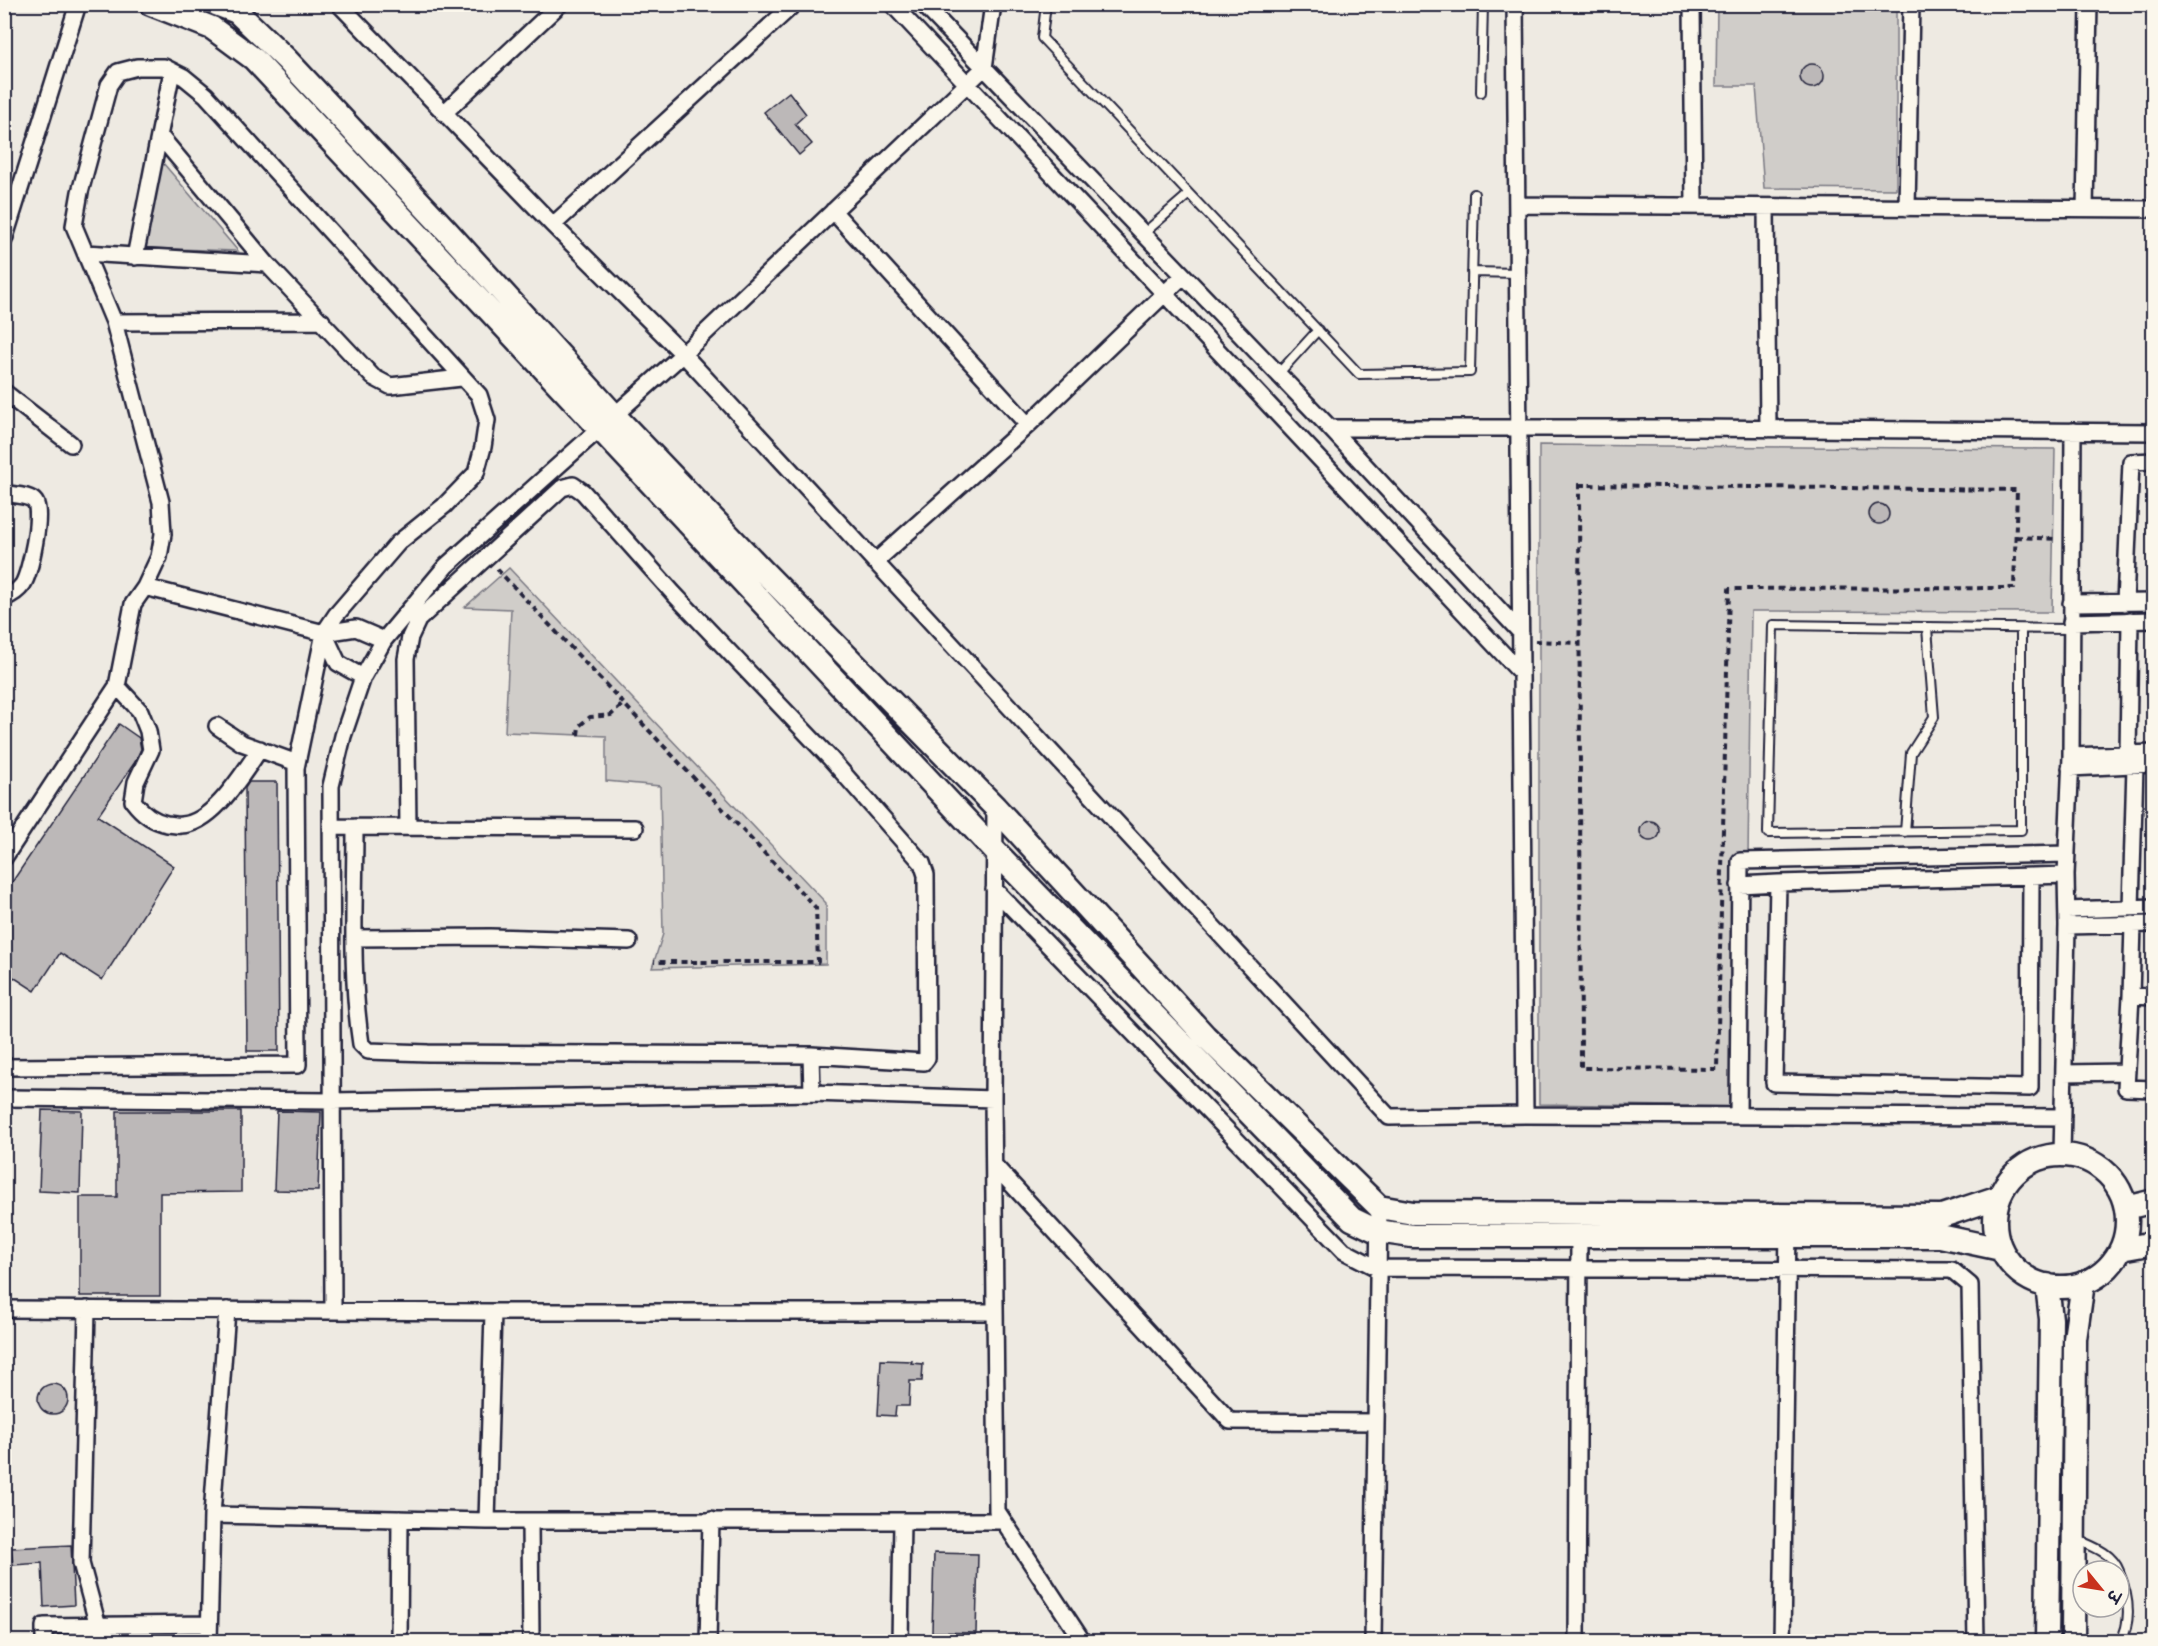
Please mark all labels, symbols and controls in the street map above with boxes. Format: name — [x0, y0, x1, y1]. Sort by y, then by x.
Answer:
north arrow — [2071, 1559, 2131, 1619]
text: उ — [2098, 1583, 2130, 1609]

